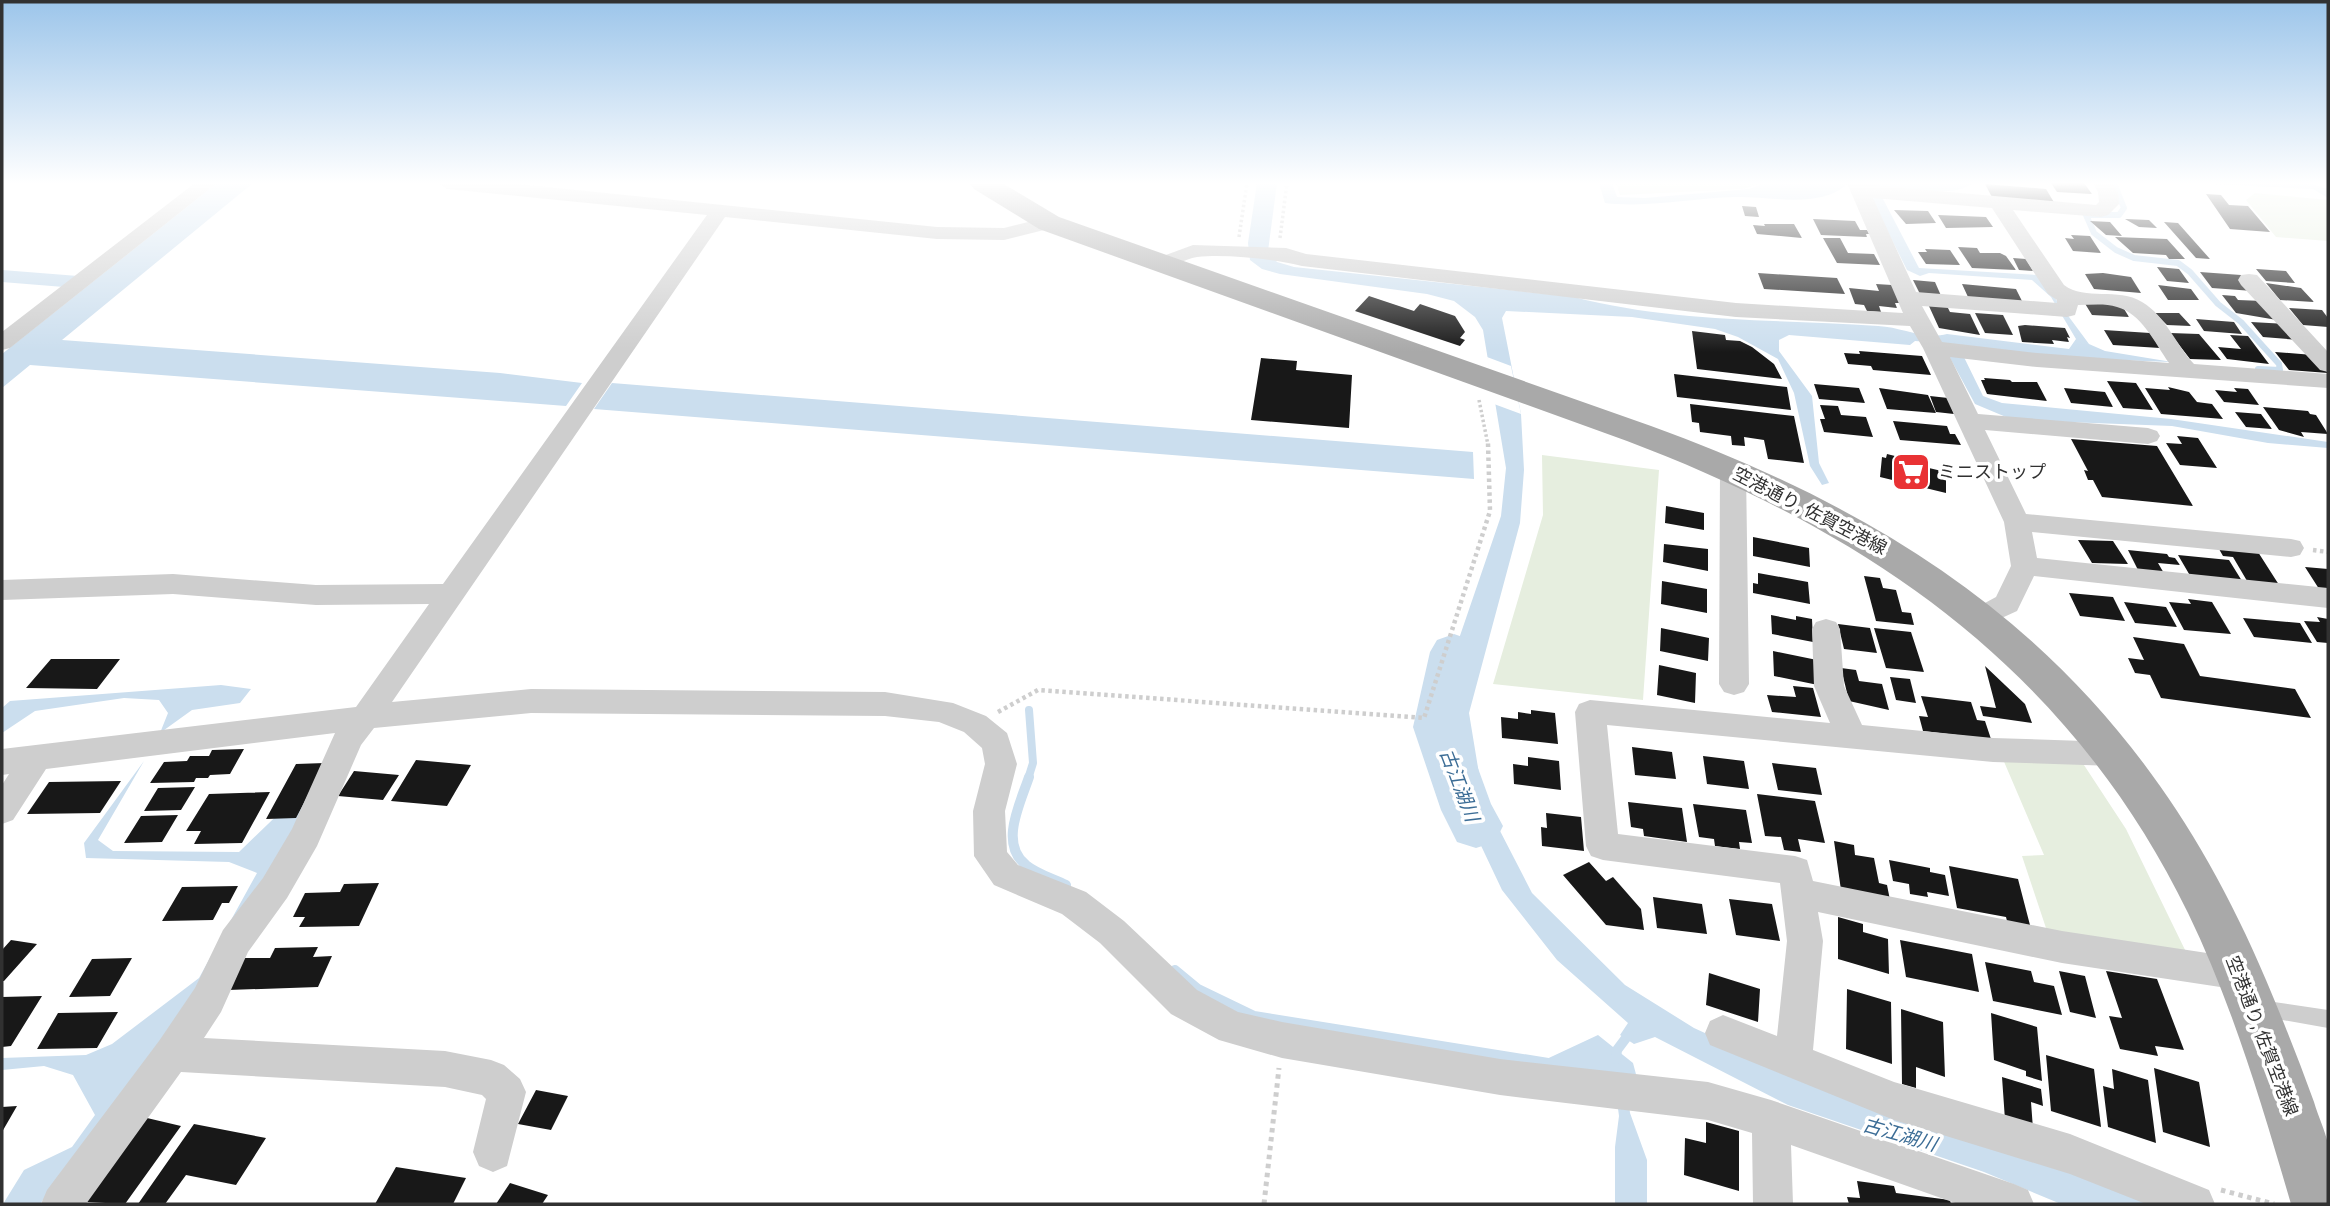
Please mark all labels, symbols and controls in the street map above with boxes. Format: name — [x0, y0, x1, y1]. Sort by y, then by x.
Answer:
supermarket icon: ミニストップ — [1890, 451, 1932, 493]
place label: ミニストップ — [1938, 460, 2046, 482]
street label: 空港通り, 佐賀空港線 — [1730, 462, 1891, 558]
water label: 古江湖川 — [1436, 745, 1486, 826]
street label: 空港通り, 佐賀空港線 — [2222, 953, 2304, 1119]
water label: 古江湖川 — [1860, 1112, 1942, 1156]

